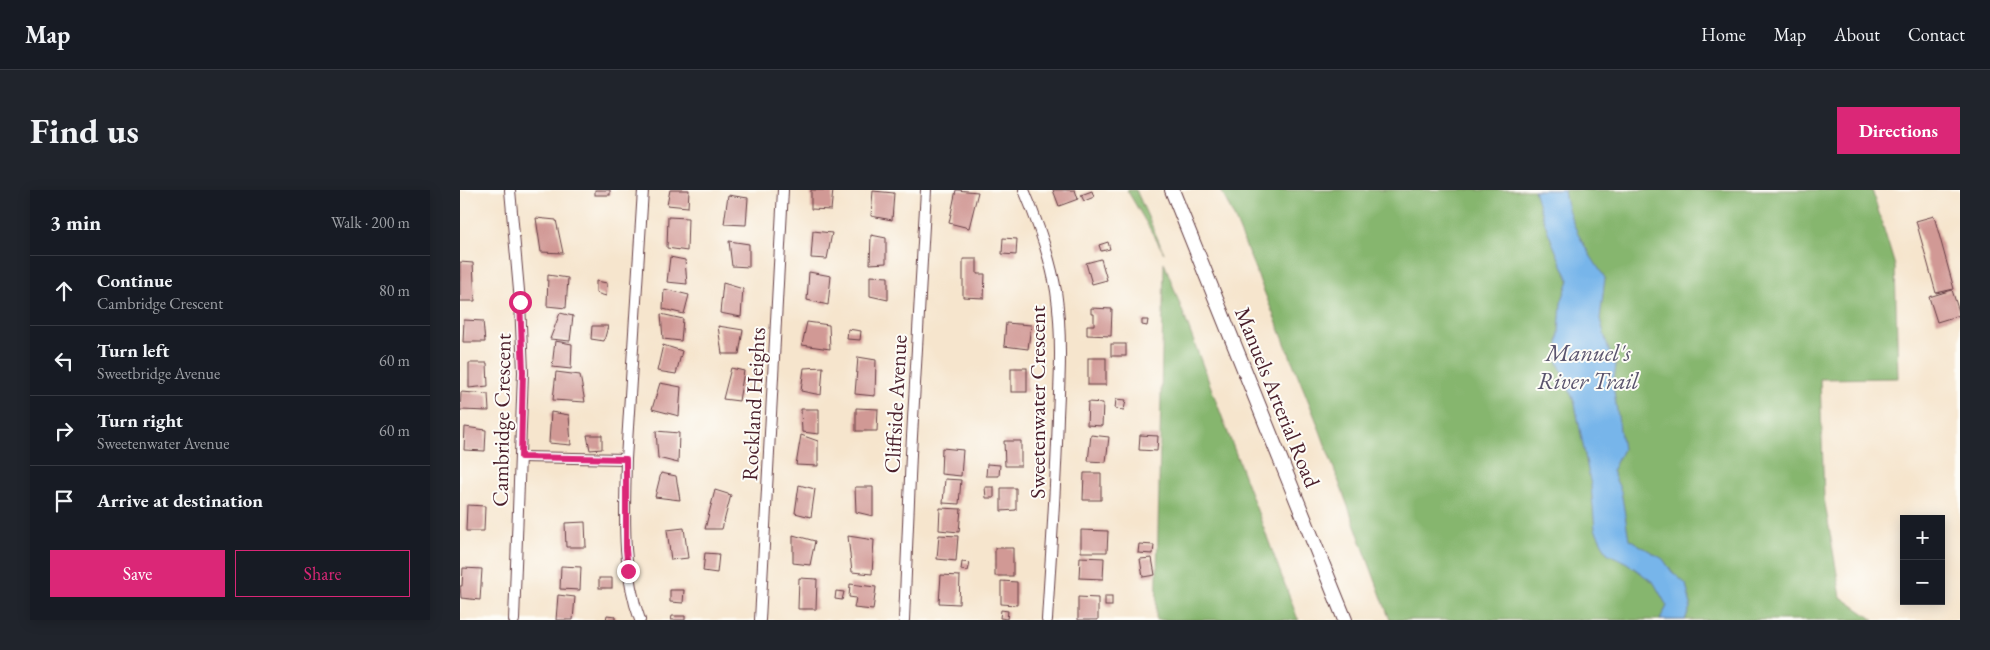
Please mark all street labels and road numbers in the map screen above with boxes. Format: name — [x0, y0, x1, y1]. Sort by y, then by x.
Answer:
street label: Manuels Arterial Road — [1228, 303, 1327, 492]
street label: Sweetenwater Crescent — [1023, 305, 1052, 499]
street label: Rockland Heights — [735, 326, 772, 482]
street label: Cambridge Crescent — [485, 333, 518, 507]
street label: Cliffside Avenue — [877, 334, 914, 474]

